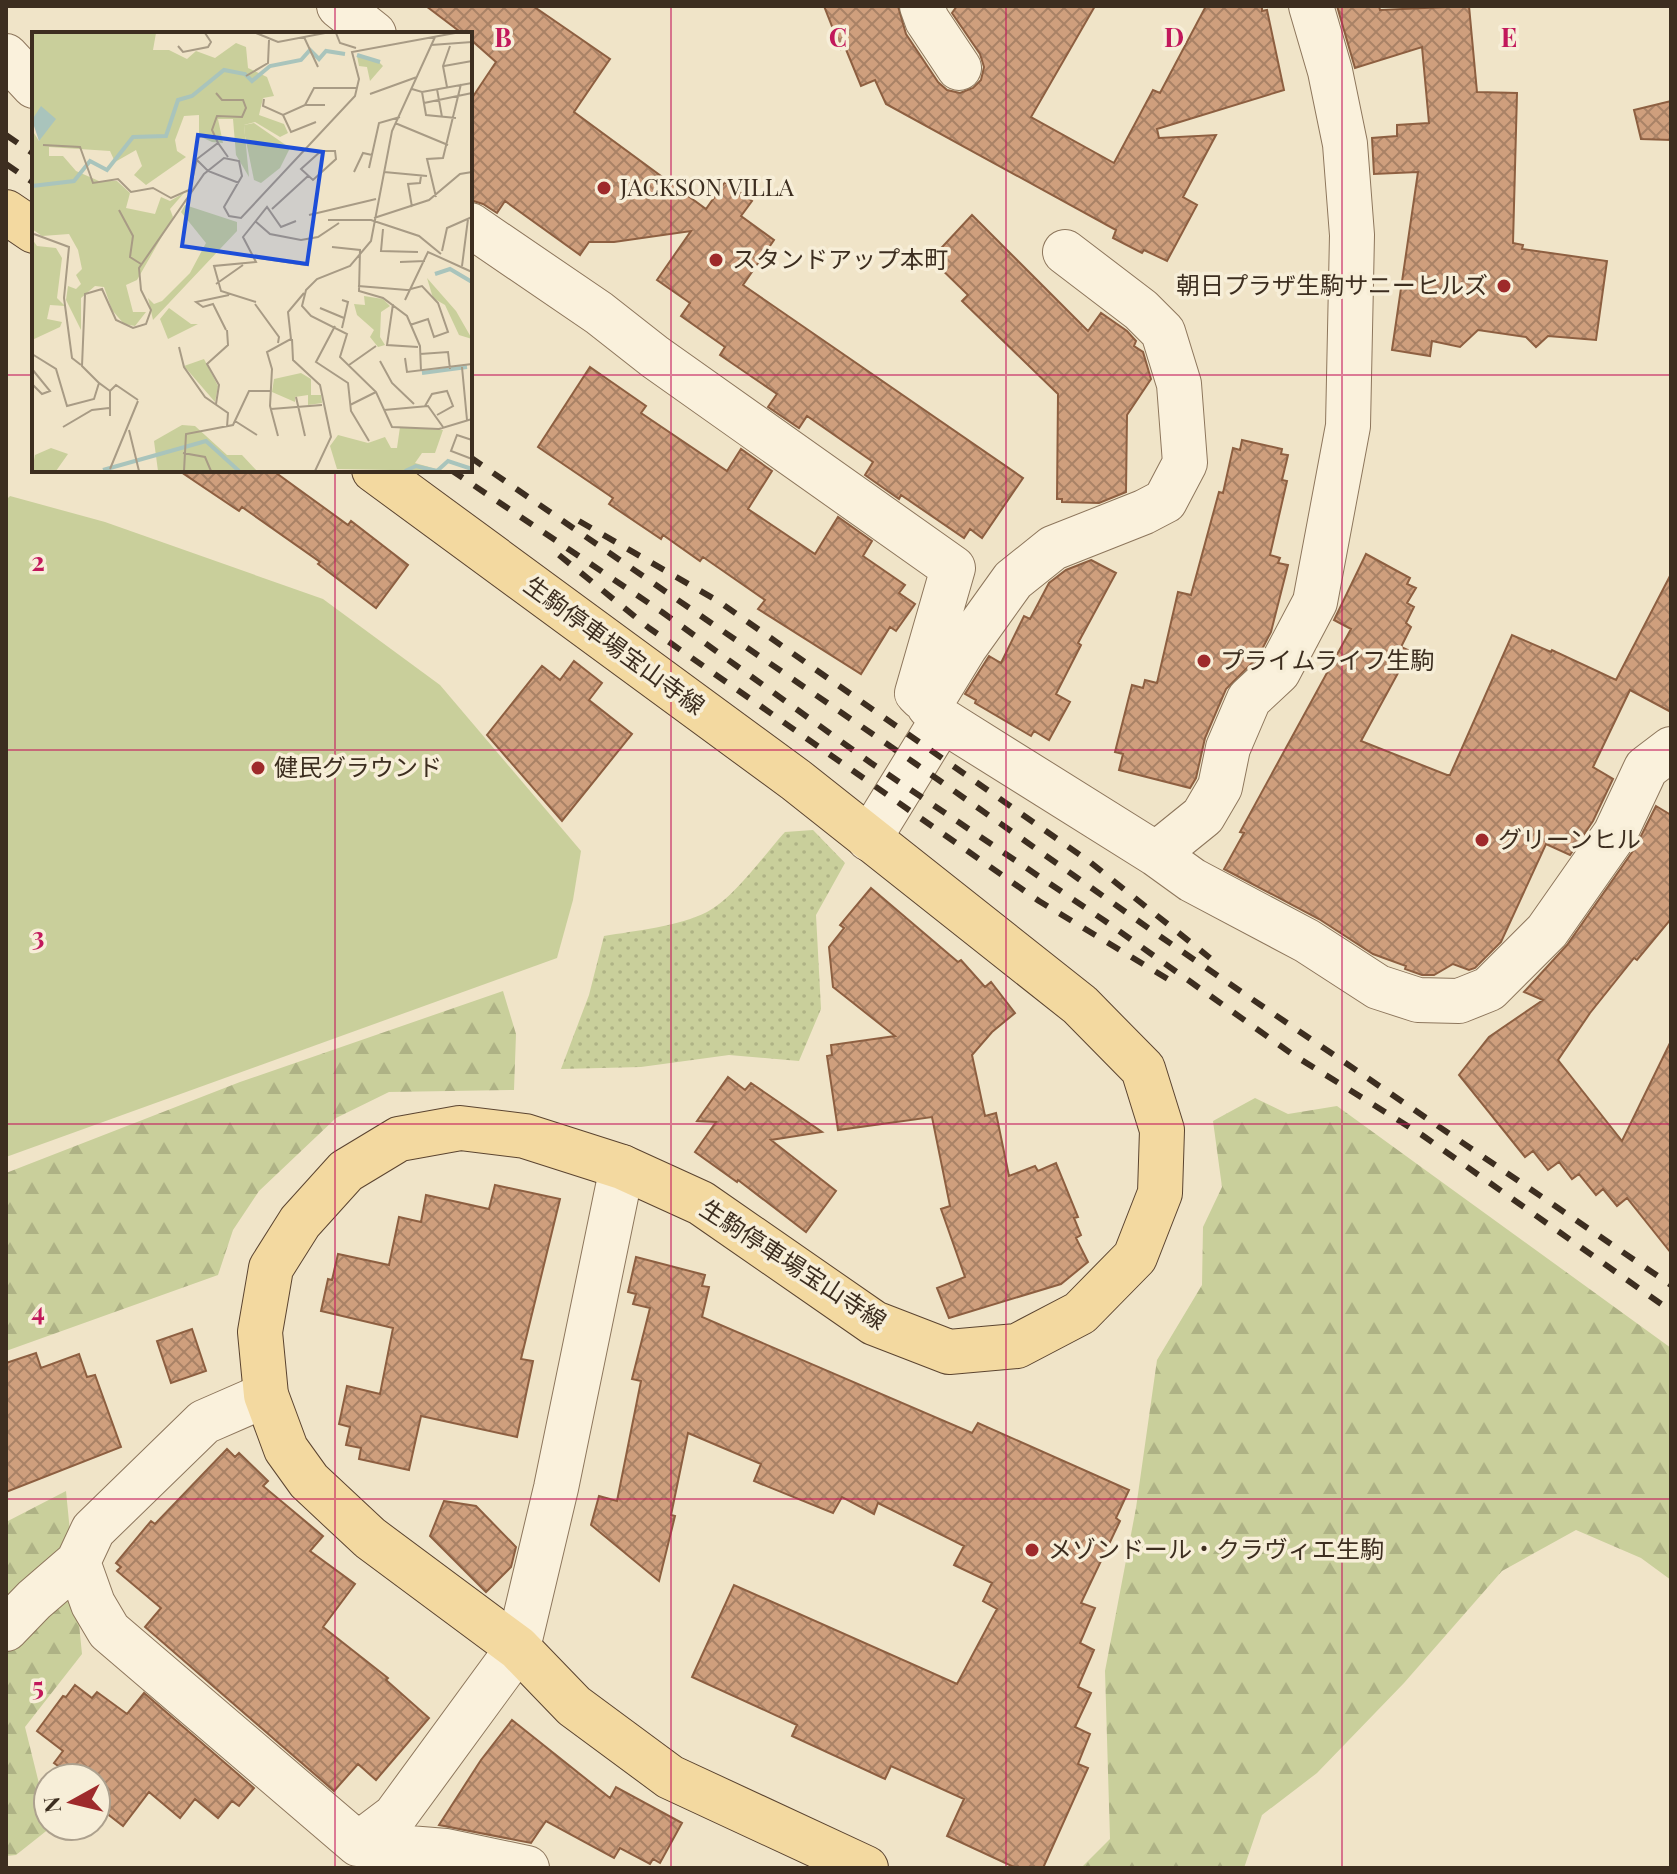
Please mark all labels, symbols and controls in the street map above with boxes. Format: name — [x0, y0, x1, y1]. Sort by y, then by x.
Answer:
text: B — [494, 19, 512, 54]
text: C — [829, 19, 847, 54]
text: D — [1164, 19, 1184, 54]
text: E — [1501, 19, 1517, 54]
inset map — [32, 32, 472, 472]
place label: JACKSON VILLA — [619, 170, 795, 202]
marker: JACKSON VILLA — [595, 179, 613, 197]
place label: スタンドアップ本町 — [732, 242, 948, 274]
marker: スタンドアップ本町 — [707, 251, 725, 269]
place label: 朝日プラザ生駒サニーヒルズ — [1176, 268, 1488, 300]
marker: 朝日プラザ生駒サニーヒルズ — [1495, 277, 1513, 295]
text: 2 — [31, 543, 45, 578]
street label: 生駒停車場宝山寺線 — [518, 568, 712, 721]
place label: プライムライフ生駒 — [1220, 643, 1434, 675]
marker: プライムライフ生駒 — [1195, 652, 1213, 670]
place label: 健民グラウンド — [274, 750, 442, 782]
marker: 健民グラウンド — [249, 759, 267, 777]
place label: グリーンヒル — [1498, 822, 1641, 854]
marker: グリーンヒル — [1473, 831, 1491, 849]
text: 3 — [32, 918, 44, 953]
street label: 生駒停車場宝山寺線 — [695, 1191, 893, 1336]
text: 4 — [31, 1293, 45, 1328]
place label: メゾンドール・クラヴィエ生駒 — [1048, 1532, 1384, 1564]
marker: メゾンドール・クラヴィエ生駒 — [1023, 1541, 1041, 1559]
text: 5 — [32, 1668, 44, 1703]
north arrow — [32, 1762, 112, 1842]
text: N — [35, 1795, 67, 1815]

